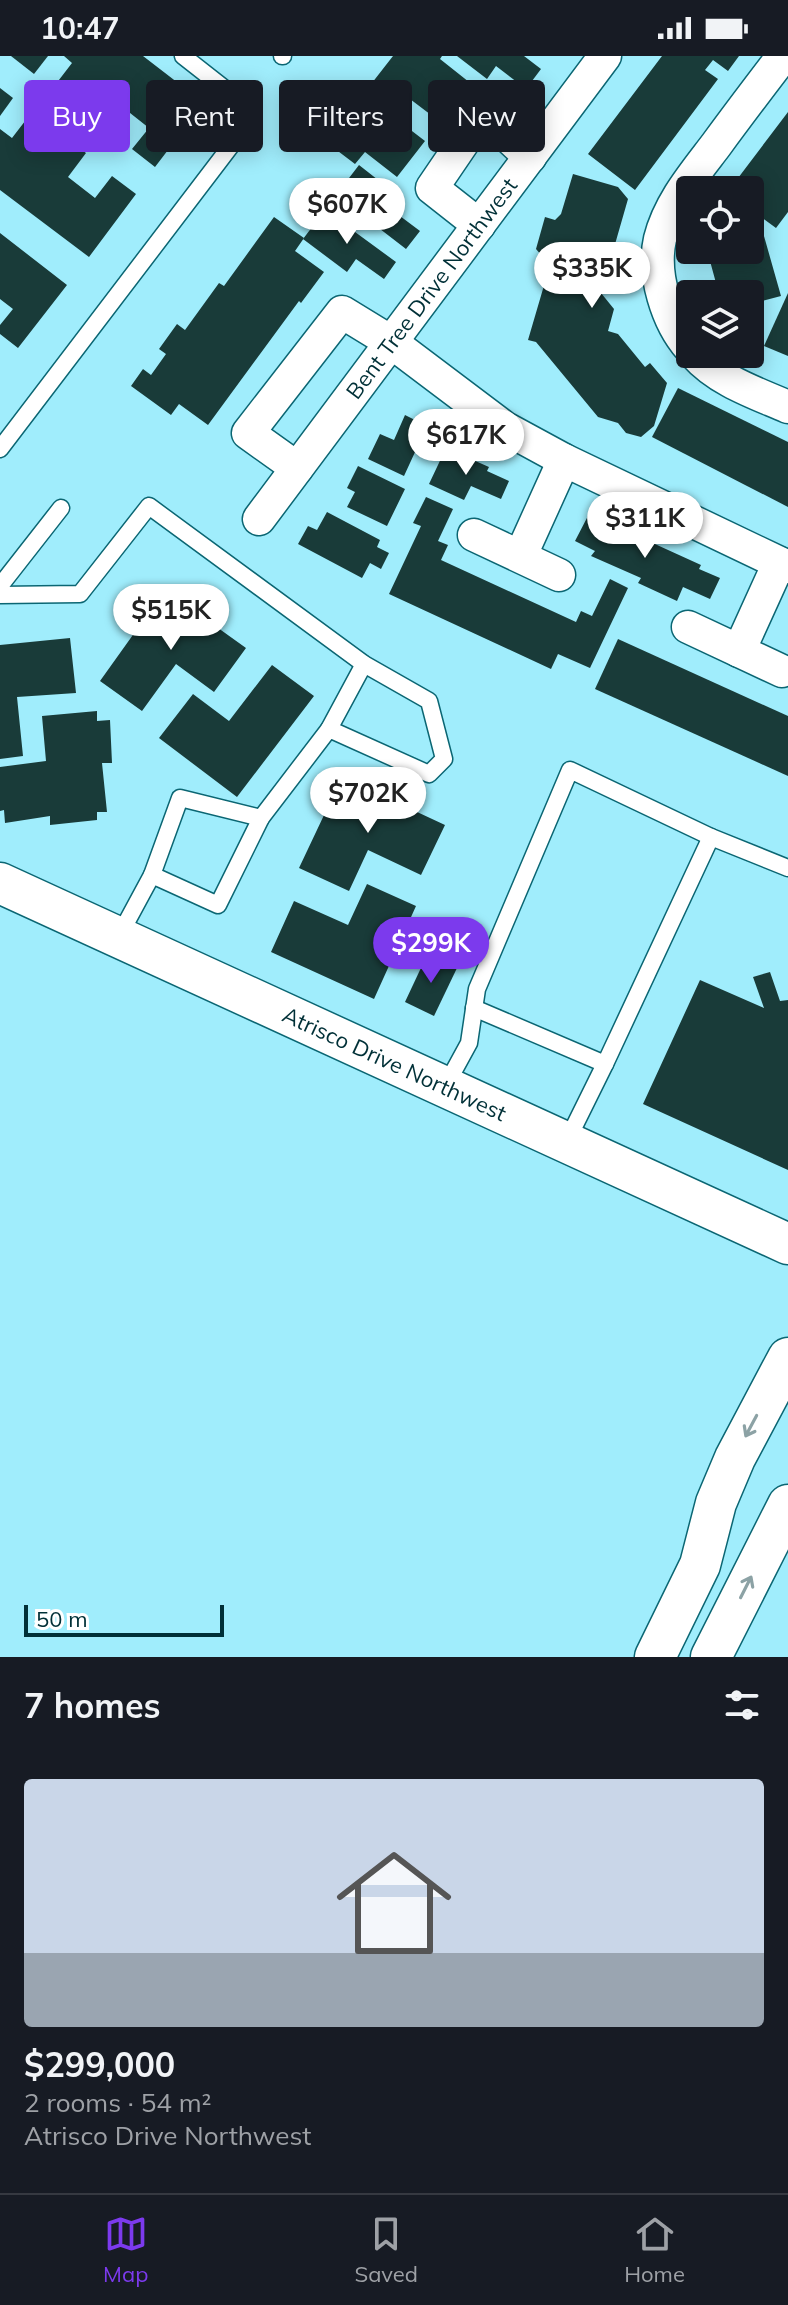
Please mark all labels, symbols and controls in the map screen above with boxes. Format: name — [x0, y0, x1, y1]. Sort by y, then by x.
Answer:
text: 10:47 — [40, 9, 119, 47]
chip: Buy — [24, 80, 130, 152]
chip: Rent — [146, 80, 263, 152]
chip: Filters — [279, 80, 412, 152]
chip: New — [428, 80, 545, 152]
street label: Bent Tree Drive Northwest — [340, 172, 523, 404]
map controls — [676, 176, 764, 368]
button: locate — [676, 176, 764, 264]
pin: $607K — [291, 178, 403, 246]
text: $607K — [307, 187, 387, 220]
pin: $335K — [536, 242, 648, 310]
text: $335K — [552, 251, 632, 284]
button: layers — [676, 280, 764, 368]
pin: $617K — [410, 409, 522, 477]
text: $617K — [426, 418, 506, 451]
pin: $311K — [589, 492, 701, 560]
text: $311K — [605, 501, 685, 534]
pin: $515K — [115, 584, 227, 652]
text: $515K — [131, 593, 211, 626]
pin: $702K — [312, 767, 424, 835]
text: $702K — [328, 776, 408, 809]
pin: $299K — [375, 917, 487, 985]
text: $299K — [391, 926, 471, 959]
street label: Atrisco Drive Northwest — [278, 1000, 511, 1127]
one-way arrow — [743, 1414, 759, 1438]
one-way arrow — [738, 1576, 754, 1600]
scale bar — [24, 1601, 224, 1637]
text: 50 m — [36, 1605, 87, 1633]
icon: filters — [720, 1683, 764, 1727]
text: 7 homes — [24, 1684, 161, 1727]
icon: home — [322, 1831, 466, 1975]
text: $299,000 — [24, 2043, 175, 2086]
text: 2 rooms · 54 m² — [24, 2086, 211, 2119]
text: Atrisco Drive Northwest — [24, 2119, 311, 2152]
tab: Map — [103, 2212, 148, 2288]
tab: Saved — [355, 2212, 418, 2288]
tab: Home — [624, 2212, 685, 2288]

